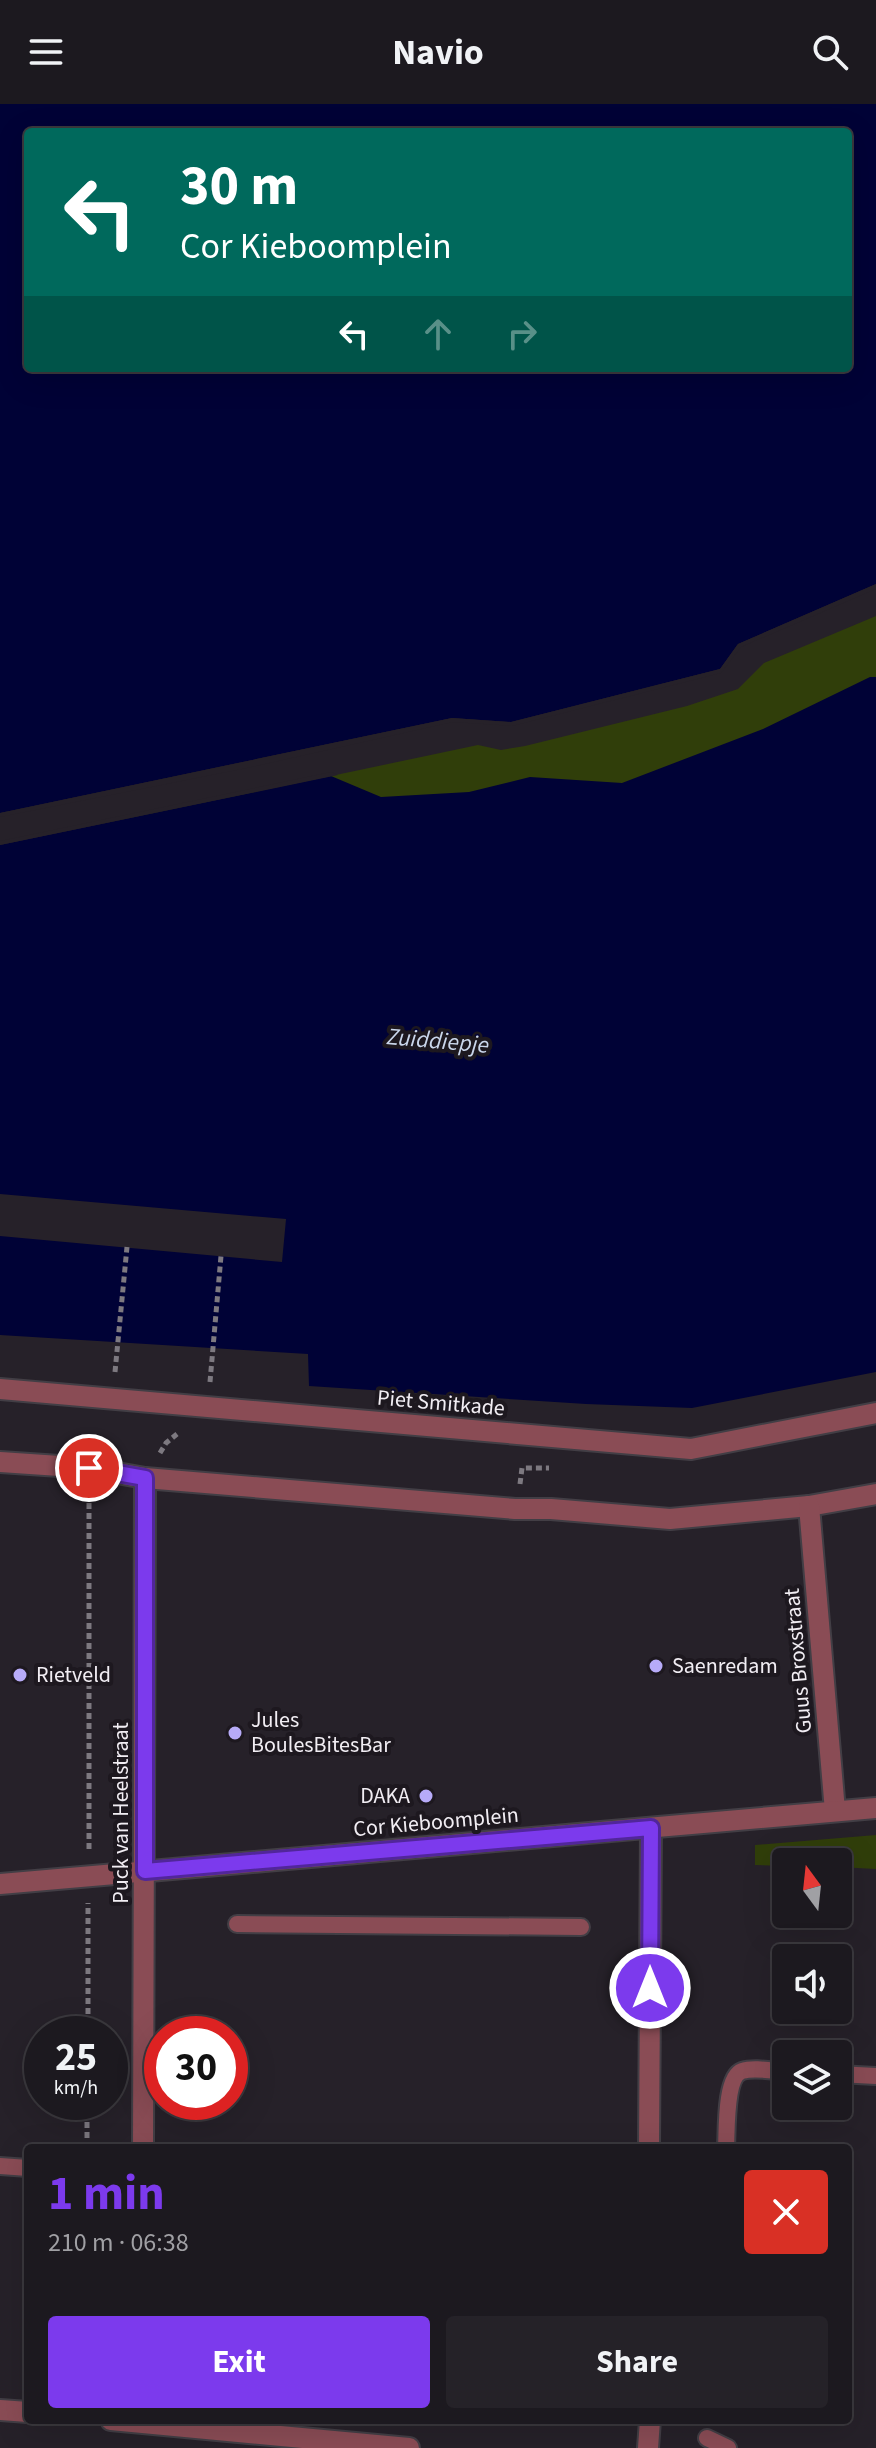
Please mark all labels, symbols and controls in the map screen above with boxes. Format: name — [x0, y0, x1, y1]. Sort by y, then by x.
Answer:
text: Navio — [392, 27, 484, 78]
icon: menu — [24, 30, 68, 74]
icon: search — [808, 30, 852, 74]
text: 30 m — [180, 147, 298, 226]
icon: left — [48, 160, 152, 264]
text: Cor Kieboomplein — [180, 221, 452, 272]
icon: left — [332, 312, 376, 356]
icon: ahead — [416, 312, 460, 356]
icon: right — [500, 312, 544, 356]
water label: Zuiddiepje — [384, 1019, 491, 1063]
street label: Piet Smitkade — [376, 1381, 506, 1425]
pin — [55, 1434, 123, 1502]
icon: arrive — [67, 1446, 111, 1490]
street label: Guus Broxstraat — [776, 1587, 820, 1735]
place label: Saenredam — [672, 1650, 778, 1682]
marker: Saenredam — [647, 1657, 665, 1675]
place label: Rietveld — [36, 1659, 111, 1691]
marker: Rietveld — [11, 1666, 29, 1684]
place label: Jules BoulesBitesBar — [251, 1704, 391, 1761]
street label: Puck van Heelstraat — [105, 1722, 137, 1904]
marker: Jules BoulesBitesBar — [226, 1724, 244, 1742]
place label: DAKA — [360, 1780, 410, 1812]
marker: DAKA — [417, 1787, 435, 1805]
street label: Cor Kieboomplein — [352, 1799, 520, 1845]
north arrow — [772, 1848, 852, 1928]
map controls — [772, 1848, 852, 2120]
button: sound — [772, 1944, 852, 2024]
position arrow — [608, 1946, 692, 2030]
speed limit sign: 30 — [144, 2016, 248, 2120]
text: 25 — [55, 2029, 97, 2086]
button: layers — [772, 2040, 852, 2120]
text: km/h — [54, 2074, 98, 2102]
text: 1 min — [48, 2160, 165, 2228]
button: close — [744, 2170, 828, 2254]
text: 210 m · 06:38 — [48, 2224, 189, 2261]
button: Exit — [48, 2316, 430, 2408]
button: Share — [446, 2316, 828, 2408]

